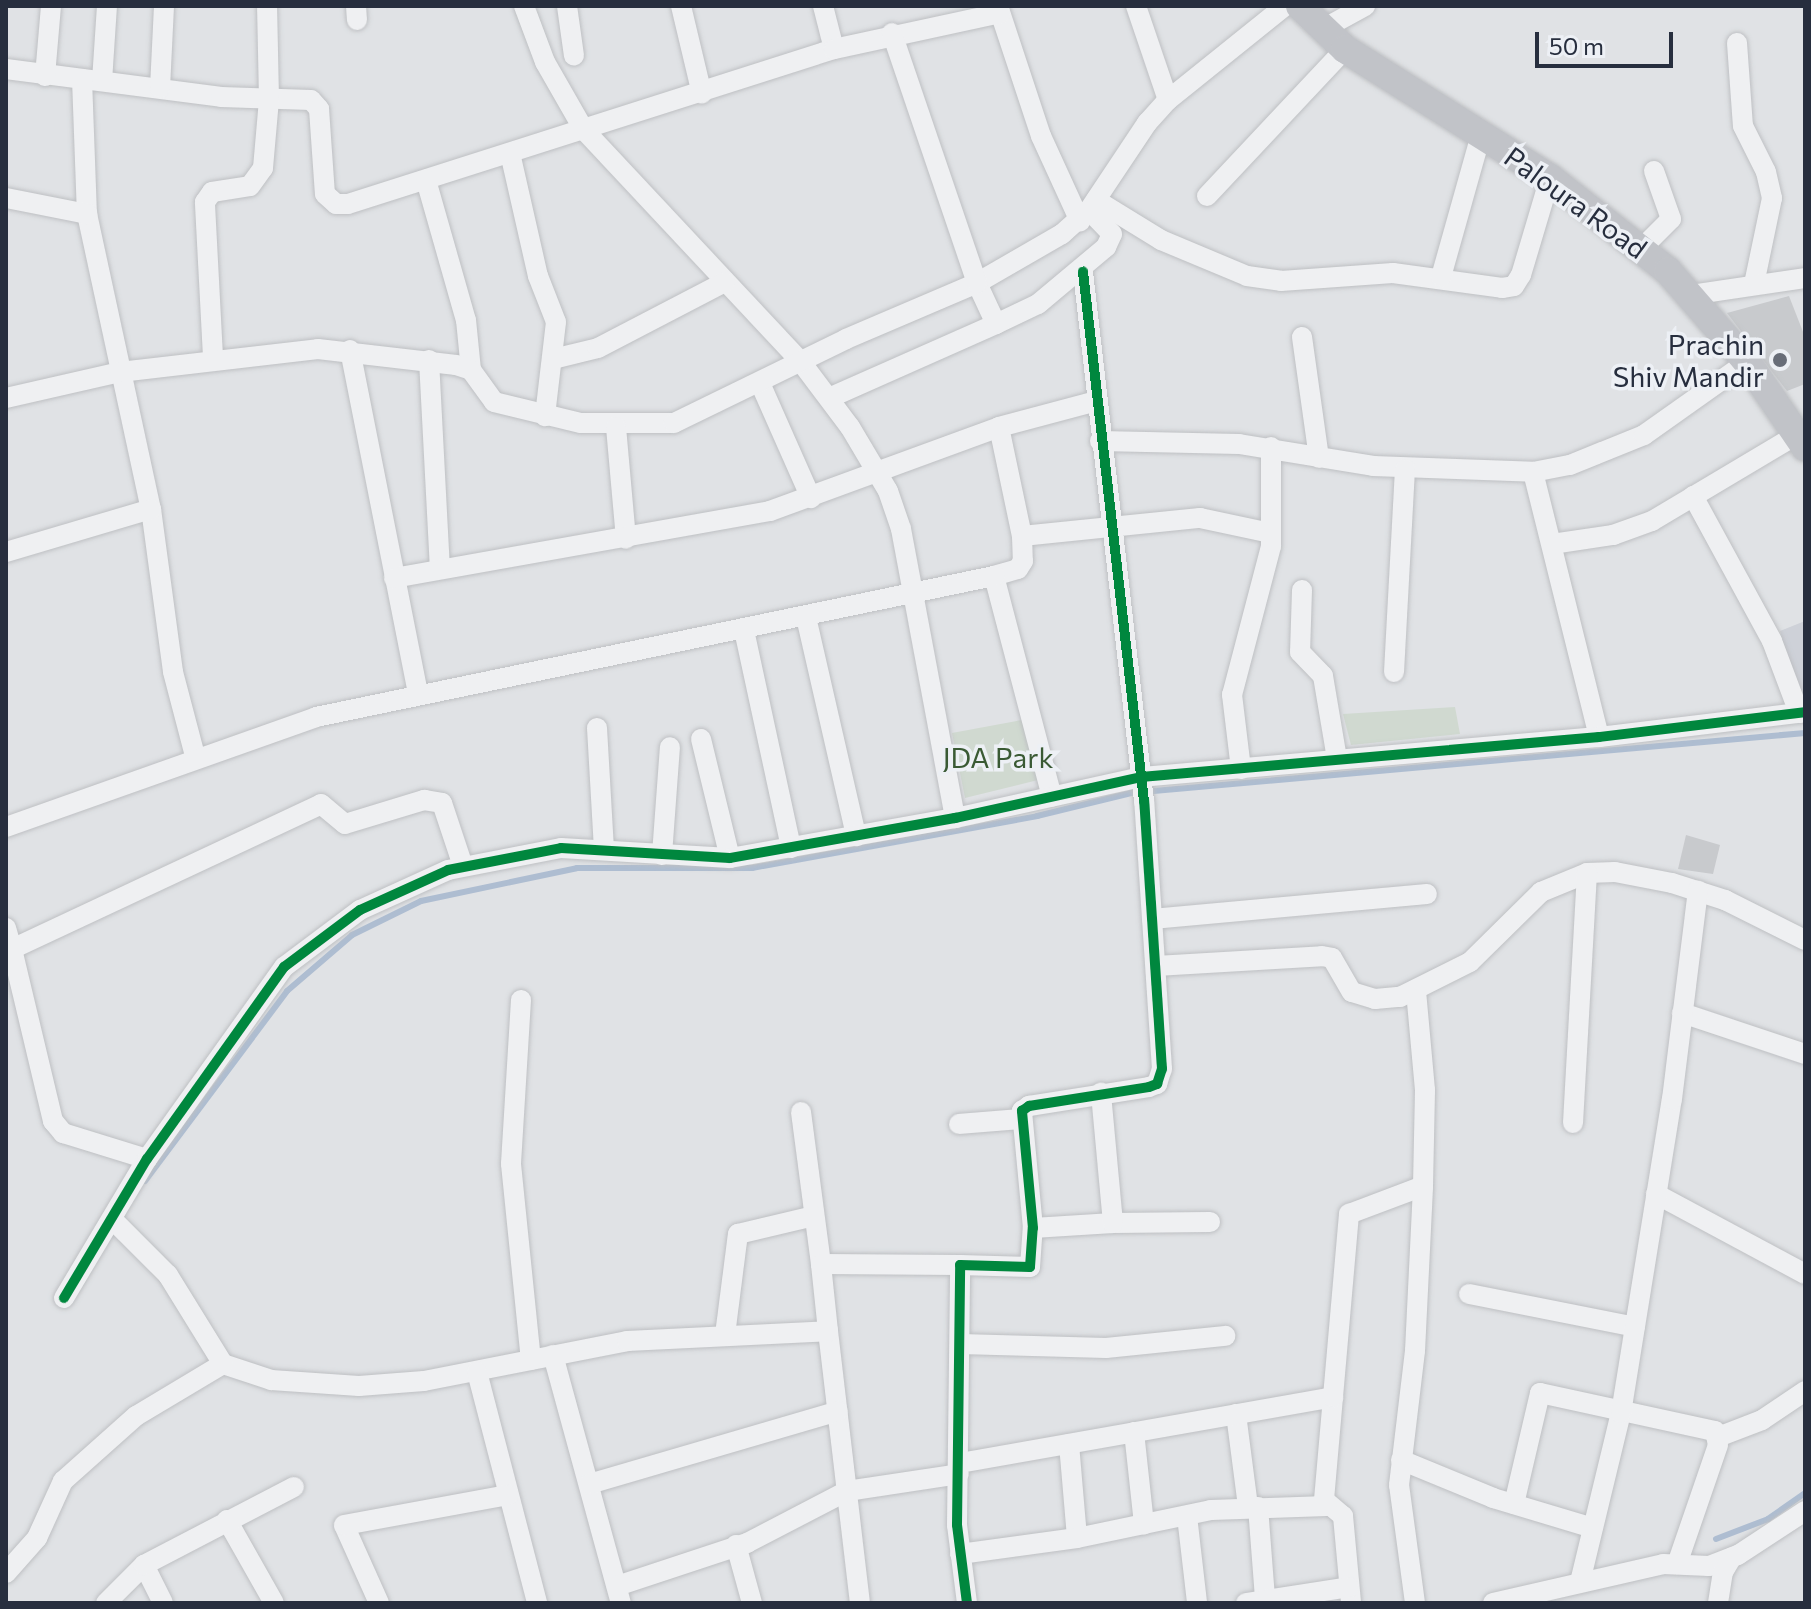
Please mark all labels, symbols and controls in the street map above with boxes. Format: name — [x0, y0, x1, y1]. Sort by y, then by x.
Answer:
scale bar — [1539, 16, 1677, 66]
text: 50 m — [1549, 31, 1604, 60]
street label: Paloura Road — [1498, 139, 1654, 265]
place label: Prachin Shiv Mandir — [1613, 327, 1764, 393]
marker: Prachin Shiv Mandir — [1771, 351, 1789, 369]
park label: JDA Park — [942, 740, 1054, 774]

